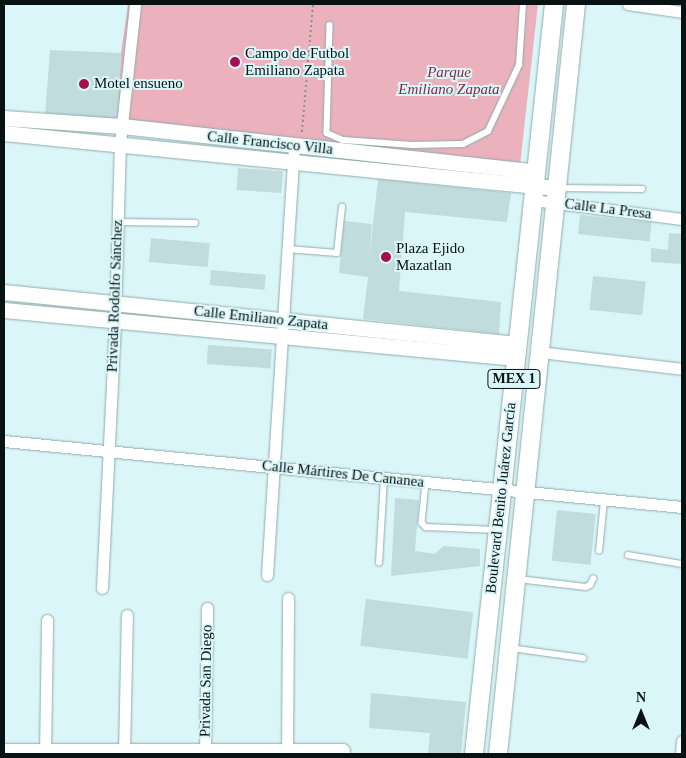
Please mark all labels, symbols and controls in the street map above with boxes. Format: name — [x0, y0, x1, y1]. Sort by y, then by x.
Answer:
place label: Campo de Futbol Emiliano Zapata — [245, 44, 349, 79]
marker: Campo de Futbol Emiliano Zapata — [229, 56, 241, 68]
park label: Parque Emiliano Zapata — [398, 63, 500, 98]
place label: Motel ensueno — [94, 75, 183, 93]
marker: Motel ensueno — [78, 78, 90, 90]
street label: Calle Francisco Villa — [206, 127, 334, 159]
street label: Calle La Presa — [563, 195, 653, 223]
street label: Privada Rodolfo Sánchez — [103, 220, 127, 372]
place label: Plaza Ejido Mazatlan — [396, 239, 465, 274]
marker: Plaza Ejido Mazatlan — [380, 251, 392, 263]
street label: Calle Emiliano Zapata — [193, 302, 329, 334]
road number: MEX 1 — [486, 368, 542, 390]
street label: Boulevard Benito Juárez García — [482, 402, 520, 594]
street label: Calle Mártires De Cananea — [261, 457, 425, 491]
street label: Privada San Diego — [196, 625, 216, 737]
north arrow — [616, 688, 666, 738]
text: N — [636, 690, 646, 705]

